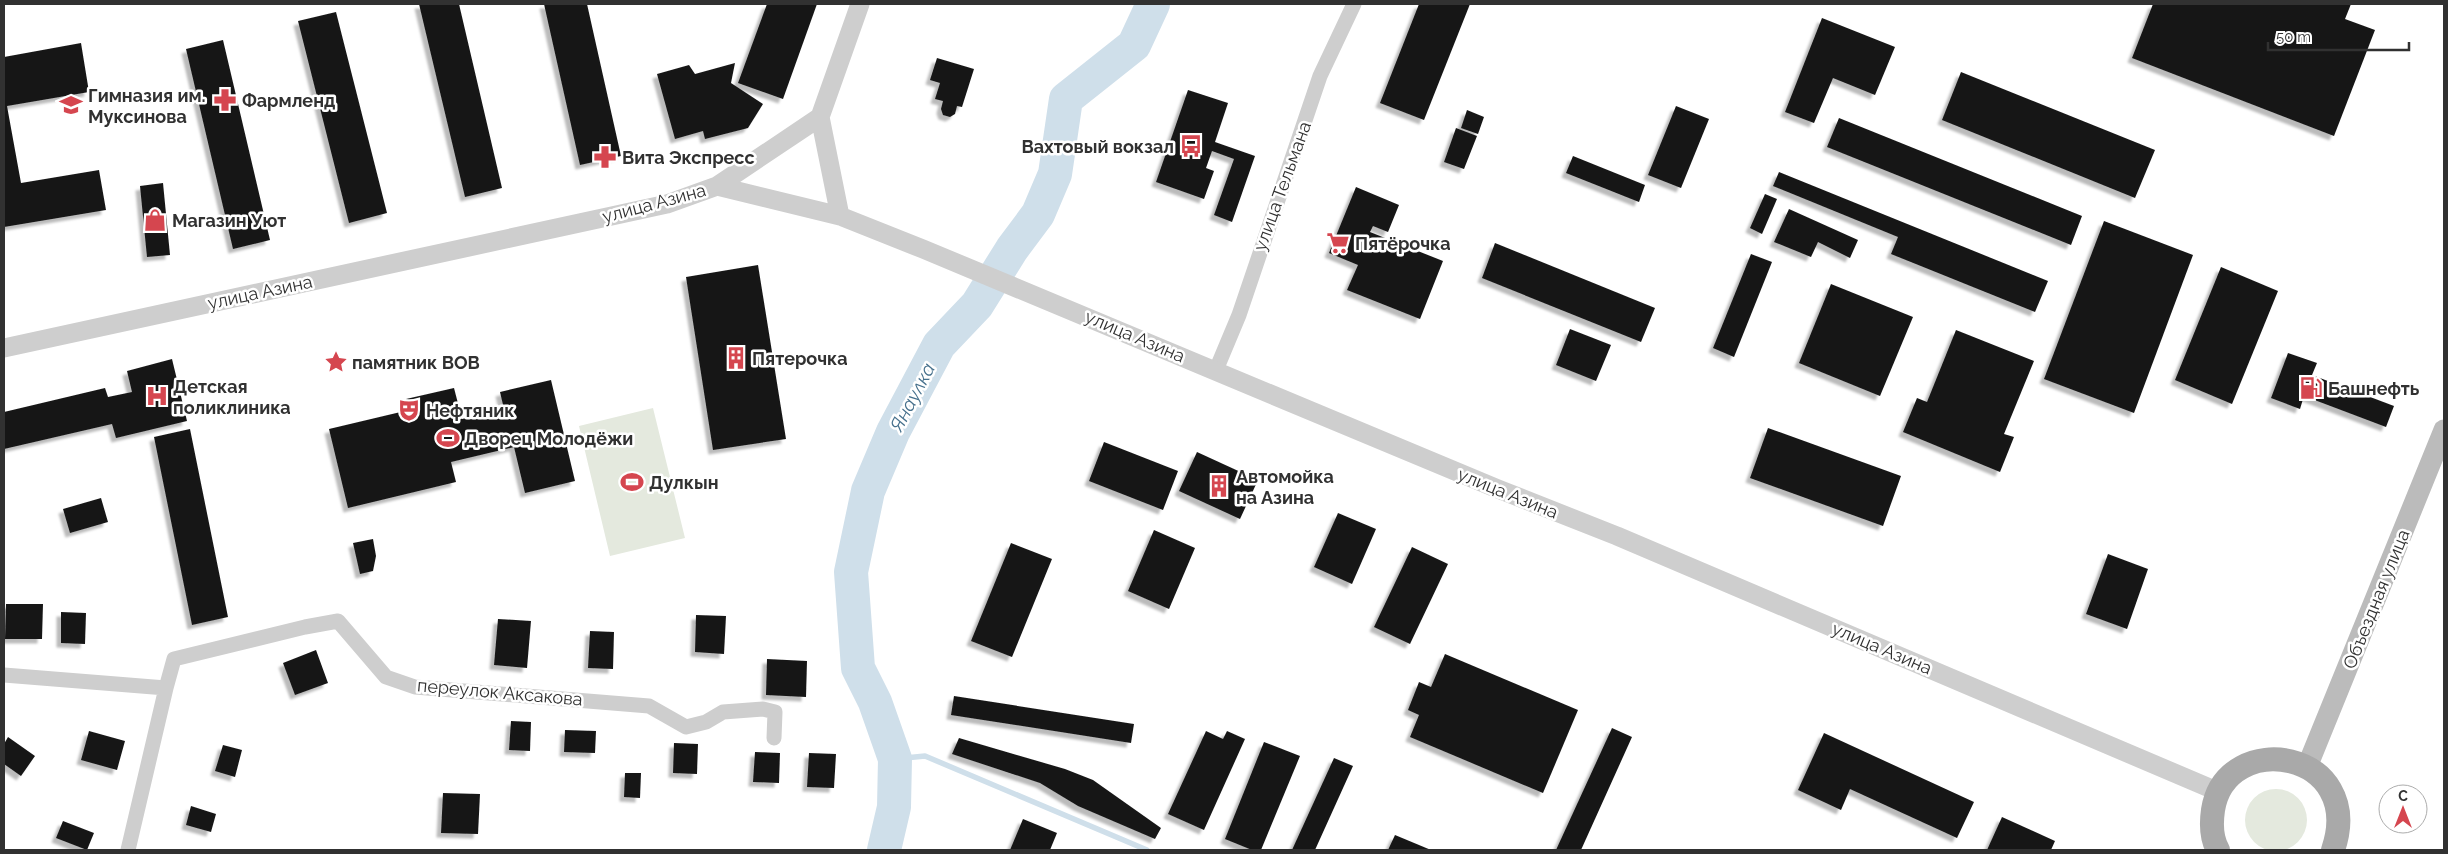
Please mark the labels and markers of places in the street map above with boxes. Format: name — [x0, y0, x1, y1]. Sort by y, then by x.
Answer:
place label: Гимназия им. Муксинова — [88, 85, 206, 127]
pharmacy icon: Фармленд — [212, 87, 238, 113]
place label: Фармленд — [242, 90, 335, 111]
school or university icon: Гимназия им. Муксинова — [58, 92, 84, 118]
bus stop icon: Вахтовый вокзал — [1178, 133, 1204, 159]
place label: Вахтовый вокзал — [1022, 136, 1174, 157]
pharmacy icon: Вита Экспресс — [592, 144, 618, 170]
place label: Вита Экспресс — [622, 147, 755, 168]
shop icon: Магазин Уют — [142, 207, 168, 233]
place label: Магазин Уют — [172, 210, 286, 231]
supermarket icon: Пятёрочка — [1325, 230, 1351, 256]
place label: Пятёрочка — [1355, 233, 1451, 254]
building icon: Пятерочка — [723, 345, 749, 371]
place label: Пятерочка — [752, 348, 848, 369]
place icon: памятник ВОВ — [323, 349, 349, 375]
place label: памятник ВОВ — [352, 352, 480, 373]
fuel station icon: Башнефть — [2298, 375, 2324, 401]
place label: Детская поликлиника — [173, 376, 291, 418]
place label: Башнефть — [2328, 378, 2420, 399]
hospital icon: Детская поликлиника — [144, 383, 170, 409]
theatre icon: Нефтяник — [396, 397, 422, 423]
place label: Нефтяник — [426, 400, 515, 421]
sports icon: Дворец Молодёжи — [435, 425, 461, 451]
place label: Дворец Молодёжи — [464, 428, 633, 449]
place label: Автомойка на Азина — [1236, 466, 1334, 508]
sports icon: Дулкын — [619, 469, 645, 495]
place label: Дулкын — [649, 472, 719, 493]
building icon: Автомойка на Азина — [1206, 473, 1232, 499]

